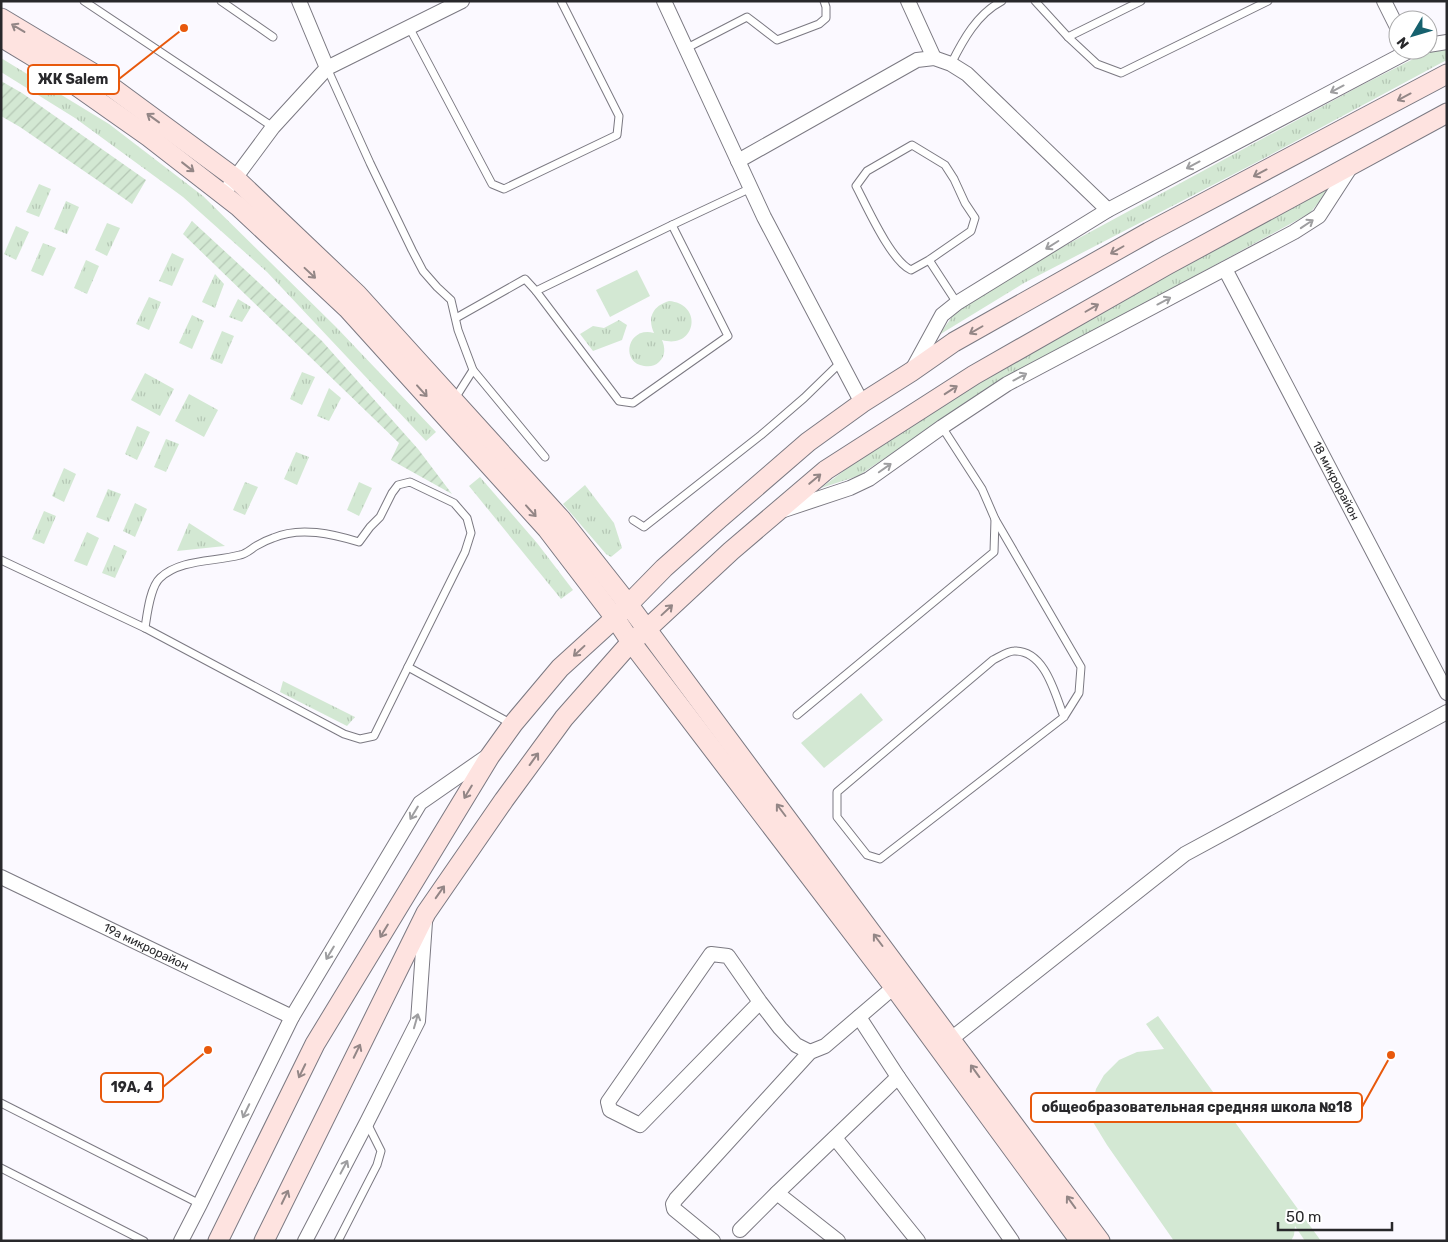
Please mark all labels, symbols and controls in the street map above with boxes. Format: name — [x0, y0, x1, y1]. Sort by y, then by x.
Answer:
north arrow — [1388, 10, 1438, 60]
one-way arrow — [12, 23, 26, 33]
text: N — [1393, 33, 1413, 52]
callout: ЖК Salem — [28, 65, 119, 94]
text: ЖК Salem — [38, 71, 108, 88]
one-way arrow — [1330, 85, 1345, 94]
one-way arrow — [1396, 92, 1411, 102]
one-way arrow — [146, 113, 160, 123]
one-way arrow — [1186, 160, 1201, 170]
one-way arrow — [181, 161, 194, 172]
one-way arrow — [1253, 169, 1268, 178]
one-way arrow — [1299, 219, 1313, 229]
one-way arrow — [1045, 239, 1059, 250]
one-way arrow — [1110, 245, 1125, 255]
one-way arrow — [304, 267, 316, 279]
one-way arrow — [1156, 296, 1171, 306]
one-way arrow — [1084, 303, 1099, 313]
one-way arrow — [969, 326, 983, 336]
one-way arrow — [1012, 372, 1027, 381]
one-way arrow — [416, 384, 428, 397]
one-way arrow — [944, 384, 958, 395]
street label: 18 микрорайон — [1309, 439, 1362, 523]
one-way arrow — [878, 463, 892, 473]
one-way arrow — [809, 473, 822, 485]
one-way arrow — [525, 505, 537, 518]
one-way arrow — [661, 604, 674, 616]
one-way arrow — [573, 645, 585, 657]
one-way arrow — [529, 752, 539, 766]
one-way arrow — [463, 785, 473, 799]
one-way arrow — [775, 804, 786, 817]
one-way arrow — [409, 806, 419, 820]
one-way arrow — [435, 885, 445, 899]
street label: 19а микрорайон — [101, 920, 191, 973]
one-way arrow — [378, 924, 388, 938]
one-way arrow — [873, 933, 883, 947]
one-way arrow — [325, 945, 335, 959]
one-way arrow — [411, 1014, 421, 1030]
one-way arrow — [352, 1044, 362, 1059]
one-way arrow — [297, 1063, 306, 1078]
one-way arrow — [970, 1064, 980, 1078]
callout: 19А, 4 — [101, 1073, 163, 1102]
text: 19А, 4 — [111, 1079, 154, 1096]
callout: общеобразовательная средняя школа №18 — [1031, 1093, 1362, 1122]
text: общеобразовательная средняя школа №18 — [1041, 1099, 1353, 1116]
one-way arrow — [240, 1103, 250, 1118]
one-way arrow — [339, 1160, 349, 1174]
one-way arrow — [281, 1190, 290, 1205]
one-way arrow — [1066, 1195, 1076, 1209]
scale bar — [1278, 1200, 1392, 1232]
text: 50 m — [1286, 1208, 1321, 1226]

